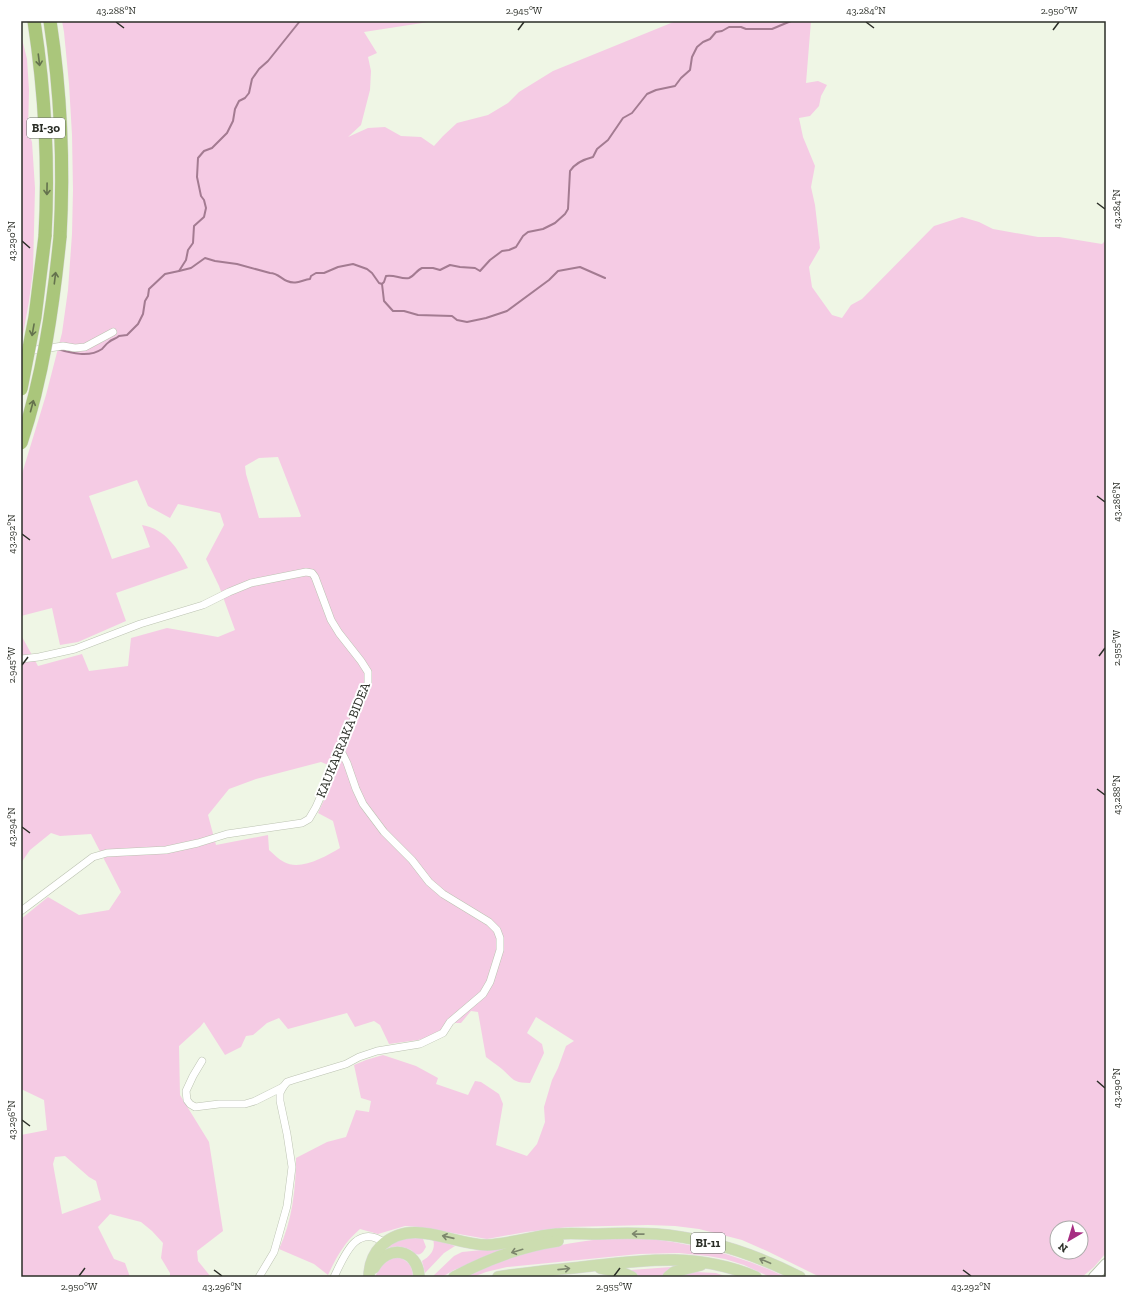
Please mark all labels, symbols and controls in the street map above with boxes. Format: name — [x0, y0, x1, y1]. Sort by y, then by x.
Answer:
text: 43.288°N — [96, 5, 136, 17]
text: 2.945°W — [506, 5, 543, 17]
text: 43.284°N — [846, 5, 886, 17]
text: 2.950°W — [1041, 5, 1078, 17]
one-way arrow — [35, 53, 43, 66]
road number: BI-30 — [27, 118, 65, 138]
one-way arrow — [43, 182, 51, 195]
text: 43.284°N — [1111, 189, 1123, 229]
text: 43.290°N — [6, 220, 18, 261]
one-way arrow — [51, 272, 59, 285]
one-way arrow — [28, 323, 36, 336]
one-way arrow — [29, 400, 36, 413]
text: 43.286°N — [1111, 482, 1123, 522]
text: 43.292°N — [6, 514, 18, 554]
text: 2.955°W — [1111, 629, 1123, 666]
text: 2.945°W — [6, 646, 18, 683]
street label: KAUKARRAKA BIDEA — [313, 680, 373, 800]
text: 43.288°N — [1111, 775, 1123, 815]
text: 43.294°N — [6, 807, 18, 847]
text: 43.290°N — [1111, 1067, 1123, 1108]
text: 43.296°N — [6, 1100, 18, 1140]
north arrow — [1049, 1220, 1089, 1260]
one-way arrow — [632, 1230, 645, 1237]
one-way arrow — [442, 1233, 455, 1241]
road number: BI-11 — [691, 1233, 725, 1253]
text: N — [1055, 1239, 1070, 1255]
one-way arrow — [511, 1248, 524, 1255]
one-way arrow — [759, 1256, 771, 1264]
one-way arrow — [557, 1265, 570, 1273]
text: 2.950°W — [61, 1281, 98, 1293]
text: 43.296°N — [202, 1281, 242, 1293]
text: 2.955°W — [596, 1281, 633, 1293]
text: 43.292°N — [951, 1281, 991, 1293]

